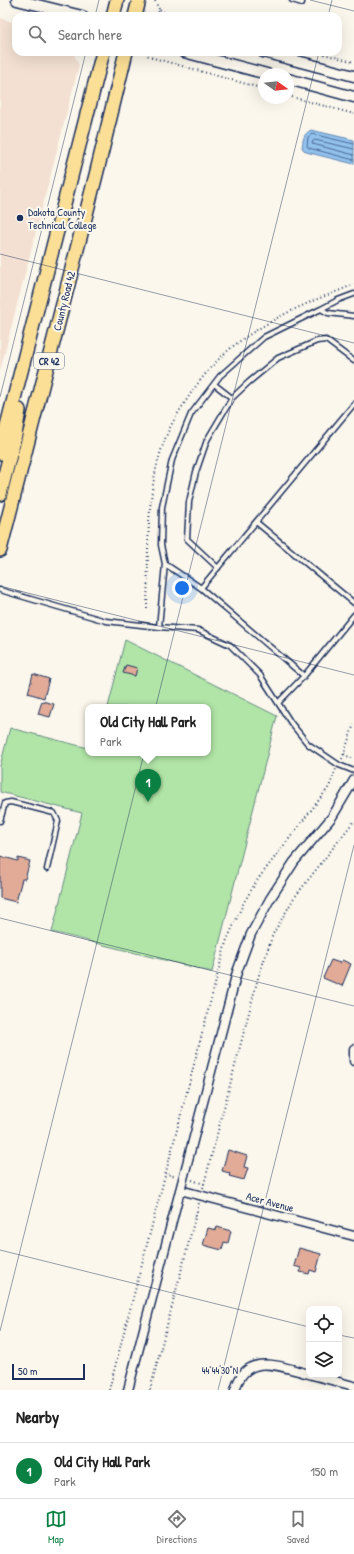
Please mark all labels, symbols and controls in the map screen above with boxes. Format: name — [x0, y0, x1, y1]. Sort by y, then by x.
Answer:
search box — [12, 12, 342, 56]
icon: search — [26, 23, 48, 45]
text: Search here — [58, 24, 122, 45]
north arrow — [258, 68, 294, 104]
place label: Dakota County Technical College — [28, 205, 97, 232]
marker: Dakota County Technical College — [15, 213, 25, 223]
street label: County Road 42 — [50, 270, 78, 332]
road number: CR 42 — [34, 353, 64, 369]
your location — [172, 578, 192, 598]
popup — [85, 704, 211, 756]
text: Old City Hall Park — [100, 711, 196, 732]
text: Park — [100, 732, 122, 750]
pin: 1 — [135, 769, 161, 802]
street label: Acer Avenue — [245, 1189, 296, 1215]
map controls — [306, 1306, 342, 1378]
button: locate — [306, 1306, 342, 1342]
button: layers — [306, 1342, 342, 1378]
scale bar — [12, 1362, 85, 1381]
text: 50 m — [18, 1364, 38, 1378]
text: 44°44'30"N — [202, 1364, 238, 1377]
text: Nearby — [16, 1405, 59, 1428]
text: Old City Hall Park — [54, 1451, 150, 1472]
text: 1 — [27, 1462, 31, 1480]
text: 150 m — [310, 1462, 338, 1480]
text: Park — [54, 1472, 76, 1490]
tab: Map — [45, 1508, 67, 1546]
tab: Directions — [157, 1508, 197, 1546]
tab: Saved — [287, 1508, 309, 1546]

